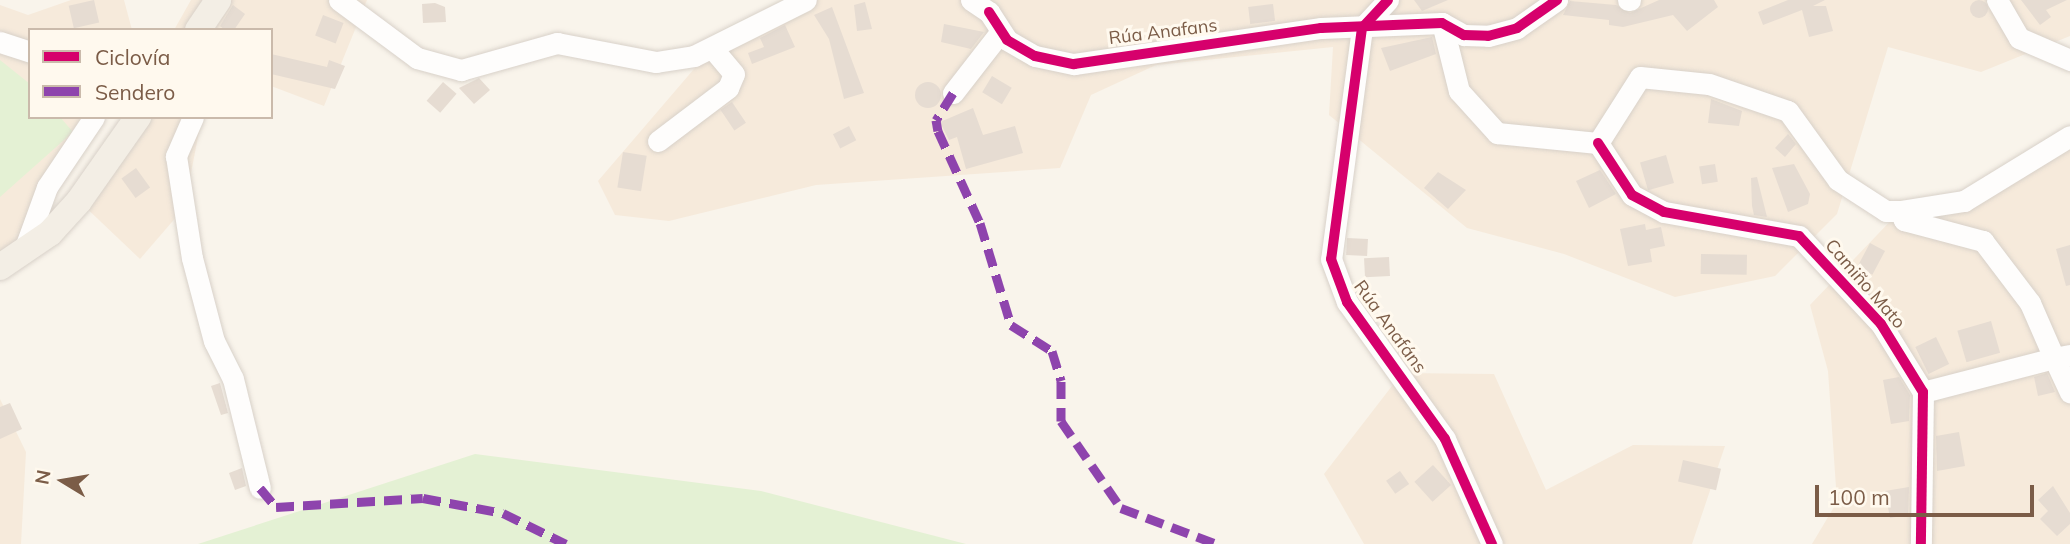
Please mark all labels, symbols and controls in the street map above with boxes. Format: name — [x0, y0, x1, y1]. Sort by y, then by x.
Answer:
street label: Rúa Anafans — [1107, 15, 1219, 49]
legend — [28, 28, 273, 119]
text: Ciclovía — [95, 44, 170, 70]
text: Sendero — [95, 79, 175, 105]
street label: Camiño Mato — [1820, 235, 1910, 333]
street label: Rúa Anafáns — [1349, 276, 1431, 378]
north arrow — [28, 446, 98, 516]
text: N — [29, 468, 56, 486]
scale bar — [1818, 470, 2037, 514]
text: 100 m — [1828, 484, 1890, 510]

